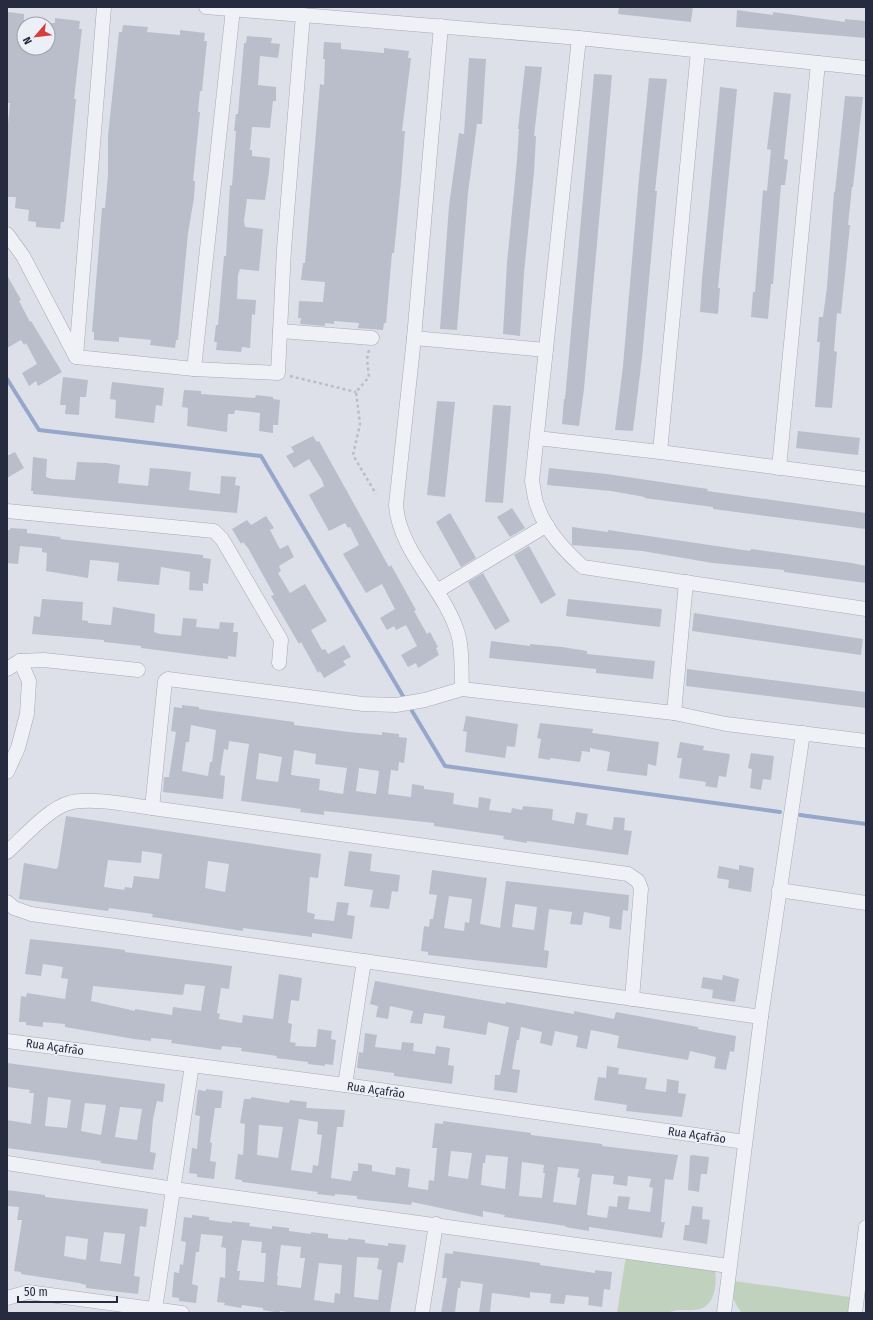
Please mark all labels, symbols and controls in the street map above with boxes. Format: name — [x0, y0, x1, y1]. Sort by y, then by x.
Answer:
north arrow — [16, 16, 56, 56]
text: N — [20, 34, 35, 46]
street label: Rua Açafrão — [25, 1036, 85, 1058]
street label: Rua Açafrão — [346, 1079, 406, 1101]
street label: Rua Açafrão — [667, 1124, 727, 1146]
scale bar — [18, 1278, 117, 1304]
text: 50 m — [24, 1285, 48, 1299]

